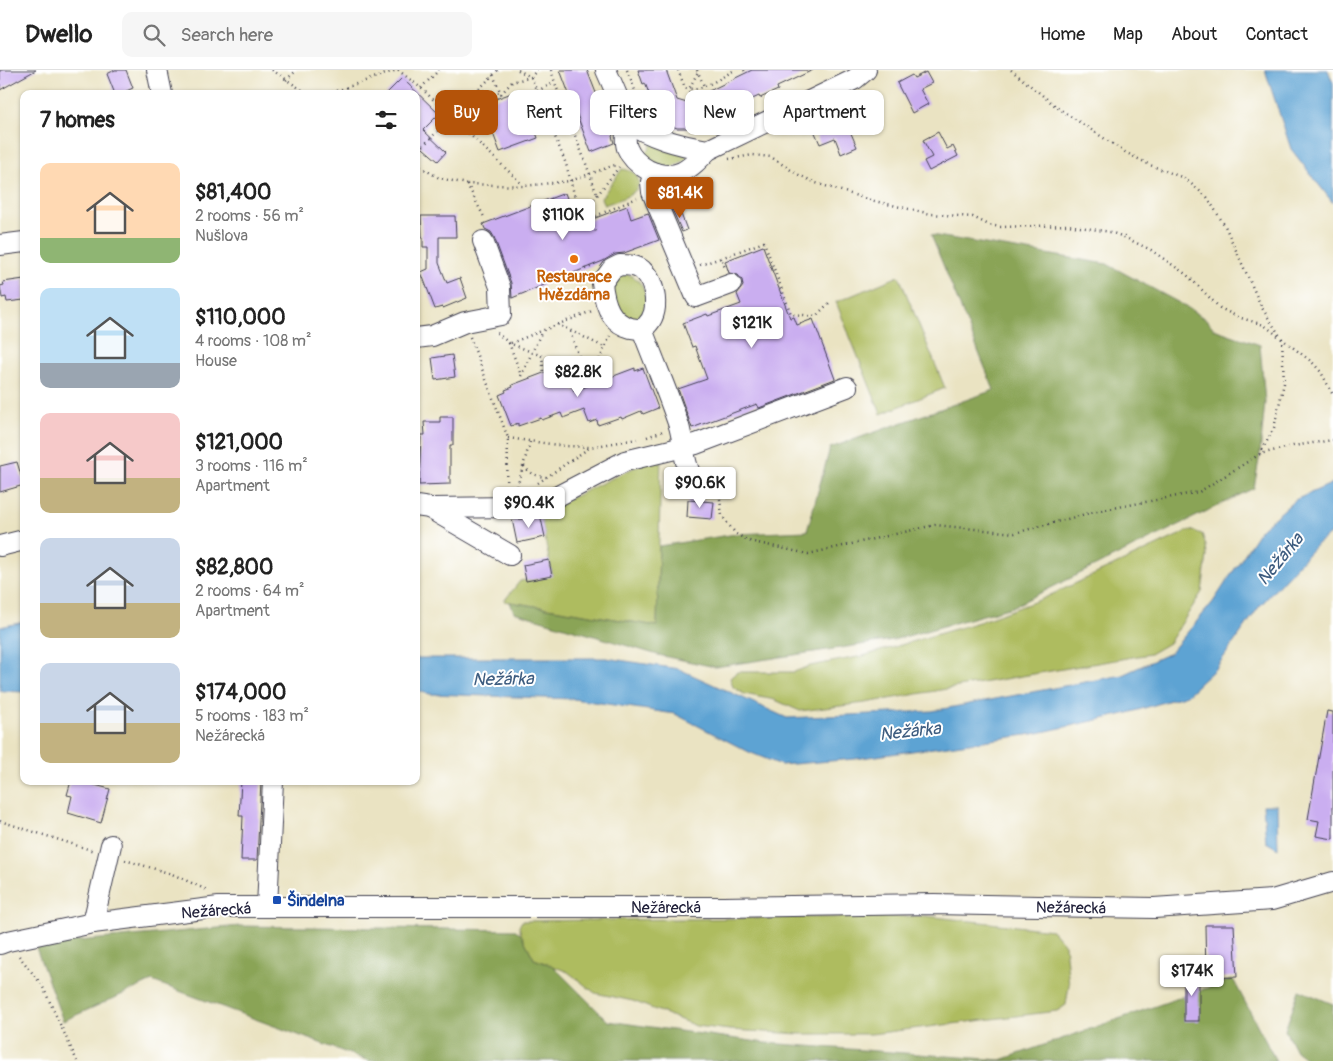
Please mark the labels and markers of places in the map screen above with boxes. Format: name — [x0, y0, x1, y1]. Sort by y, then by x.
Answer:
pin: $81.4K — [639, 176, 721, 219]
pin: $110K — [528, 198, 598, 241]
marker: Restaurace Hvězdárna — [568, 253, 580, 265]
place label: Restaurace Hvězdárna — [536, 267, 613, 305]
pin: $121K — [717, 306, 787, 349]
pin: $82.8K — [537, 356, 619, 398]
pin: $90.6K — [659, 466, 741, 509]
pin: $90.4K — [488, 486, 570, 529]
place label: Šindelna — [287, 890, 345, 911]
marker: Šindelna — [271, 894, 283, 906]
pin: $174K — [1157, 954, 1227, 997]

